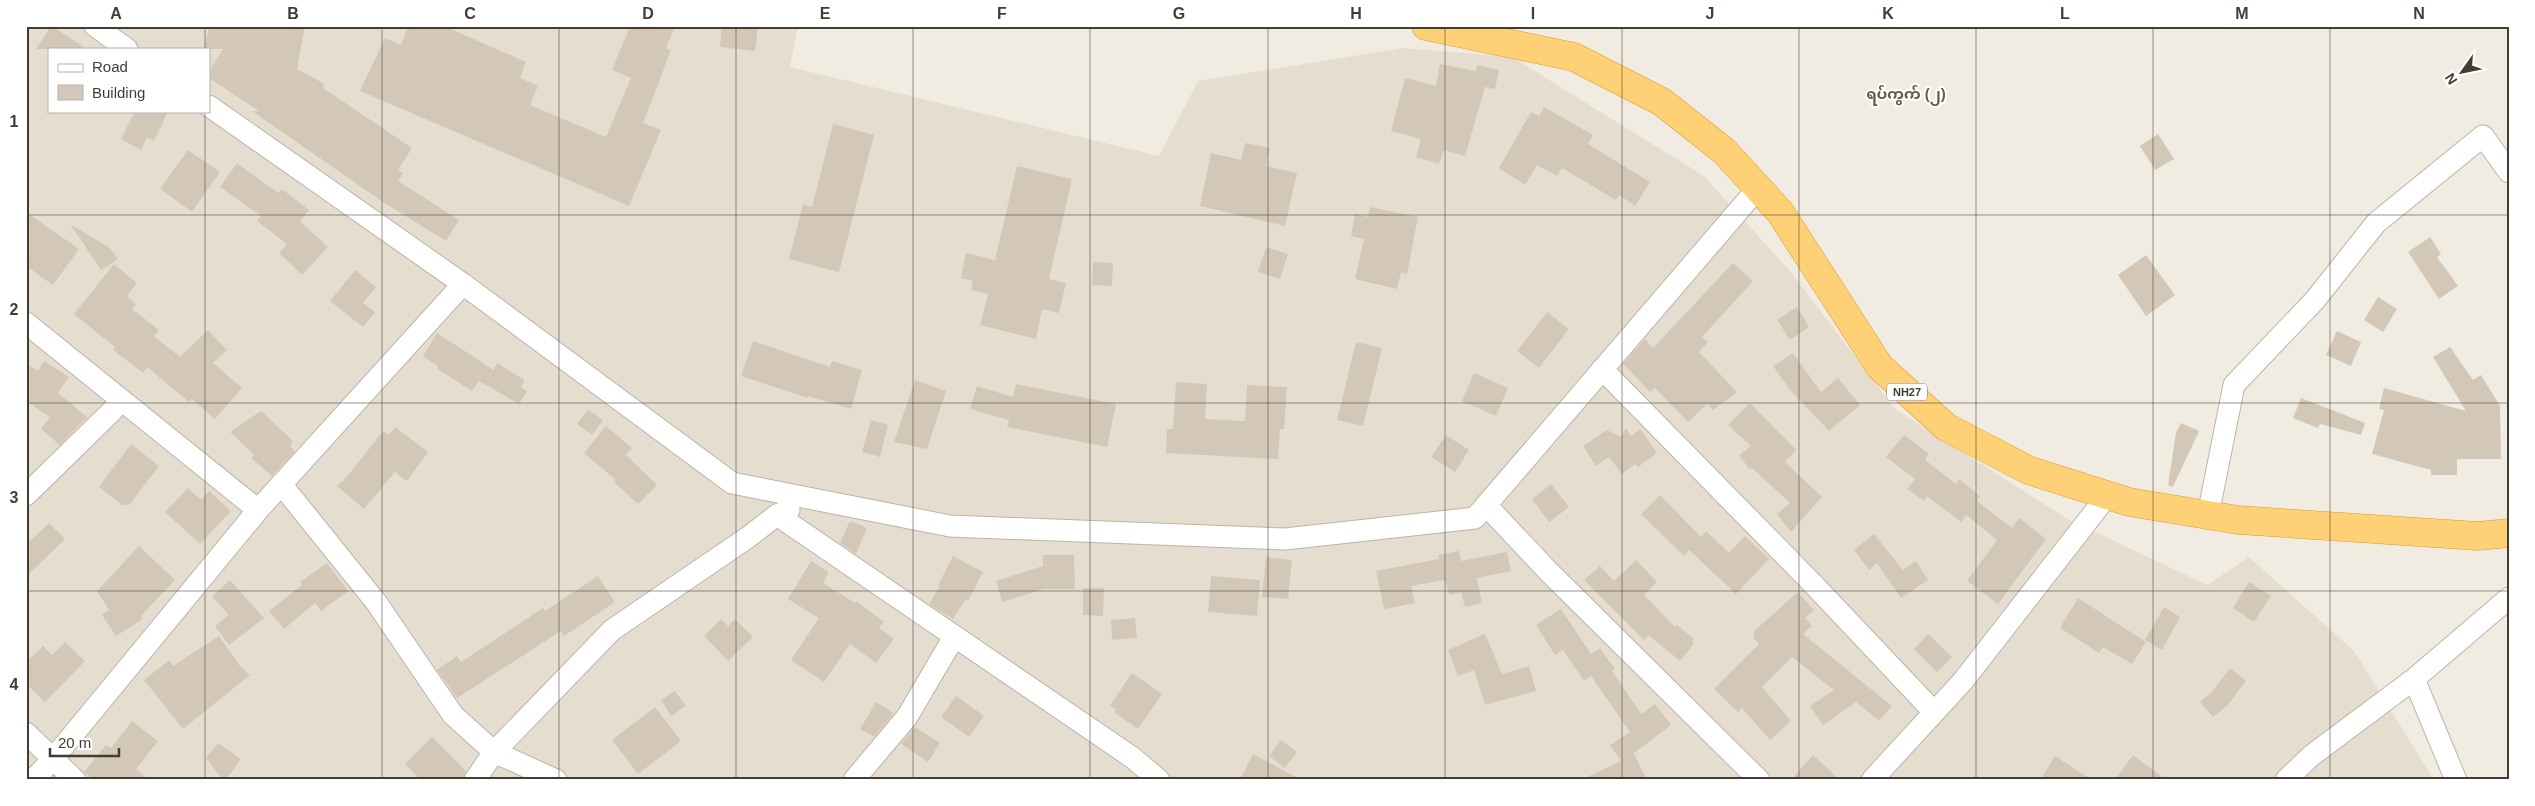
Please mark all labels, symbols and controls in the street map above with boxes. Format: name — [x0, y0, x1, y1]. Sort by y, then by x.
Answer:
text: A — [110, 5, 122, 22]
text: B — [287, 5, 299, 22]
text: C — [464, 5, 476, 22]
text: D — [642, 5, 654, 22]
text: E — [820, 5, 831, 22]
text: F — [997, 5, 1007, 22]
text: G — [1173, 5, 1185, 22]
text: H — [1350, 5, 1362, 22]
text: I — [1531, 5, 1535, 22]
text: J — [1706, 5, 1714, 22]
text: K — [1882, 5, 1894, 22]
text: L — [2060, 5, 2070, 22]
text: M — [2235, 5, 2249, 22]
text: N — [2413, 5, 2425, 22]
legend — [48, 48, 210, 112]
north arrow — [2438, 48, 2488, 98]
text: Road — [92, 58, 128, 75]
text: N — [2442, 70, 2461, 88]
text: Building — [92, 84, 145, 101]
district label: ရပ်ကွက် (၂) — [1866, 84, 1946, 106]
text: 1 — [10, 113, 19, 130]
text: 2 — [10, 301, 19, 318]
road number: NH27 — [1887, 384, 1927, 401]
text: 3 — [10, 489, 19, 506]
text: 4 — [10, 676, 19, 693]
scale bar — [50, 726, 119, 758]
text: 20 m — [58, 734, 91, 751]

